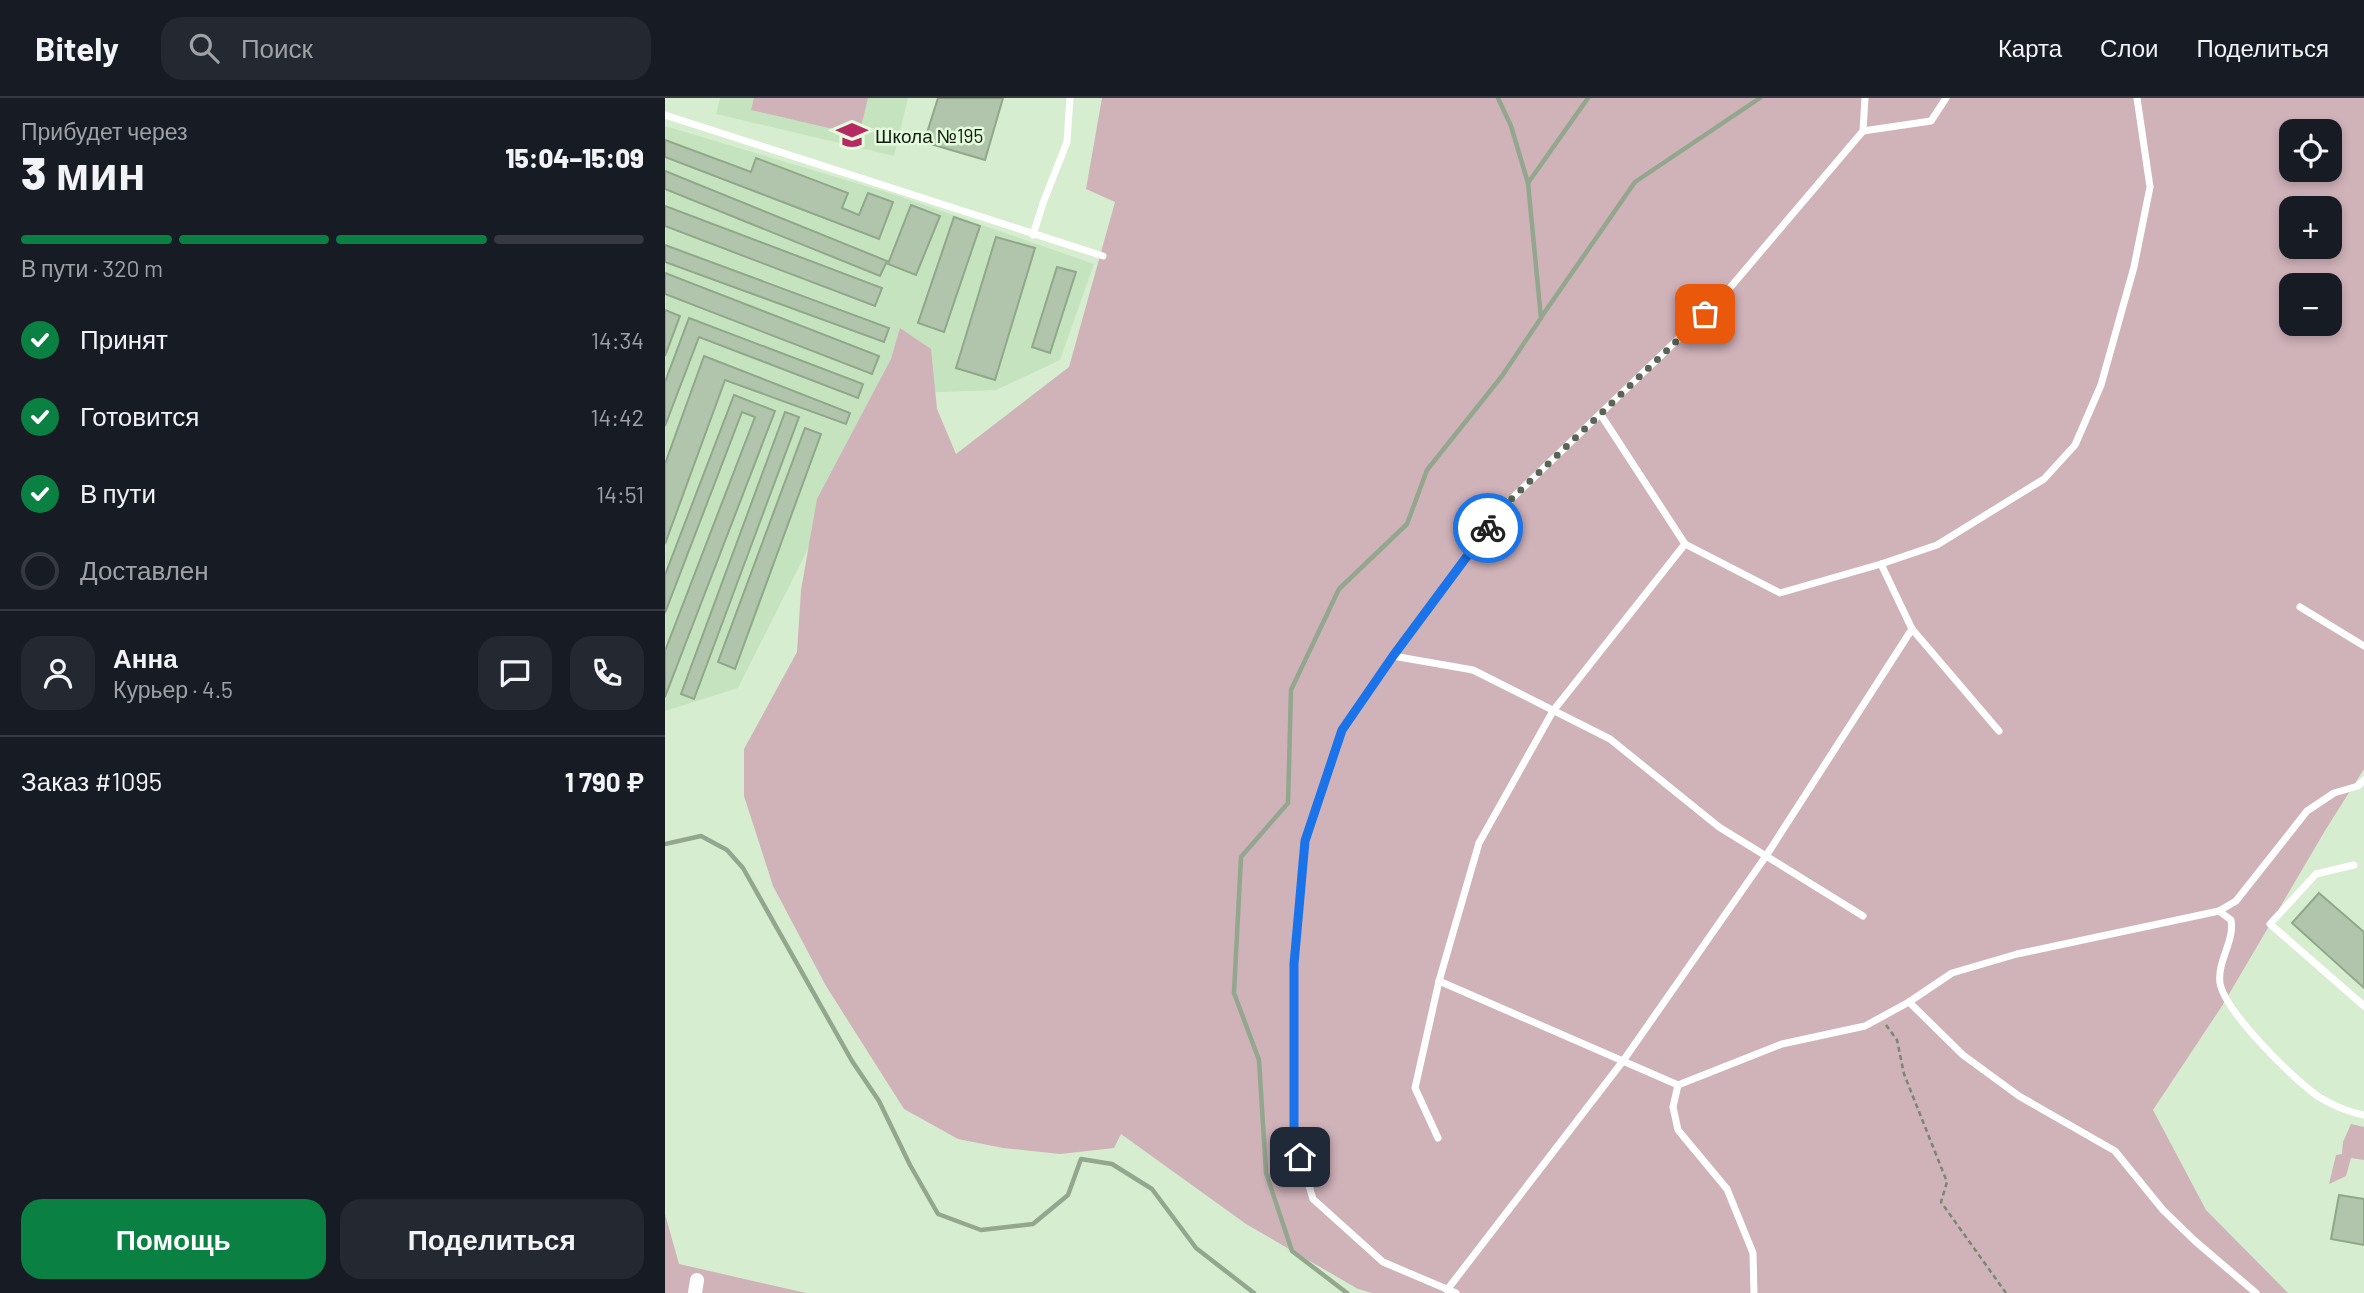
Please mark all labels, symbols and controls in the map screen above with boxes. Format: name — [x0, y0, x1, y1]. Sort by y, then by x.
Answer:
search box — [161, 17, 651, 80]
text: Bitely — [35, 28, 119, 68]
icon: search — [185, 29, 223, 67]
text: Поиск — [241, 32, 313, 63]
text: Карта — [1998, 33, 2062, 62]
text: Слои — [2100, 33, 2158, 62]
text: Поделиться — [2196, 33, 2329, 62]
text: Прибудет через — [21, 117, 188, 145]
school or university icon: Школа №195 — [835, 118, 869, 152]
map controls — [2279, 119, 2342, 336]
button: locate — [2279, 119, 2342, 182]
place label: Школа №195 — [875, 124, 983, 147]
text: 15:04–15:09 — [505, 142, 644, 173]
text: 3 мин — [21, 144, 146, 199]
button: + — [2279, 196, 2342, 259]
text: В пути · 320 m — [21, 254, 163, 282]
button: − — [2279, 273, 2342, 336]
pin — [1675, 284, 1735, 344]
icon: bag — [1686, 295, 1724, 333]
icon: check — [21, 321, 59, 359]
text: Принят — [80, 323, 168, 354]
text: 14:34 — [591, 326, 644, 354]
icon: check — [21, 398, 59, 436]
text: Готовится — [80, 400, 199, 431]
text: 14:42 — [590, 403, 644, 431]
icon: check — [21, 475, 59, 513]
text: В пути — [80, 477, 156, 508]
text: 14:51 — [596, 480, 644, 508]
courier — [1453, 493, 1523, 563]
icon: bike — [1469, 509, 1507, 547]
text: Доставлен — [80, 554, 209, 585]
button: person — [21, 636, 95, 710]
button: chat — [478, 636, 552, 710]
button: phone — [570, 636, 644, 710]
text: Анна — [113, 642, 178, 673]
text: Курьер · 4.5 — [113, 675, 233, 703]
text: Заказ #1095 — [21, 765, 162, 796]
text: 1 790 ₽ — [565, 766, 644, 797]
pin — [1270, 1127, 1330, 1187]
icon: home — [1281, 1138, 1319, 1176]
button: Помощь — [21, 1199, 326, 1279]
button: Поделиться — [340, 1199, 644, 1279]

